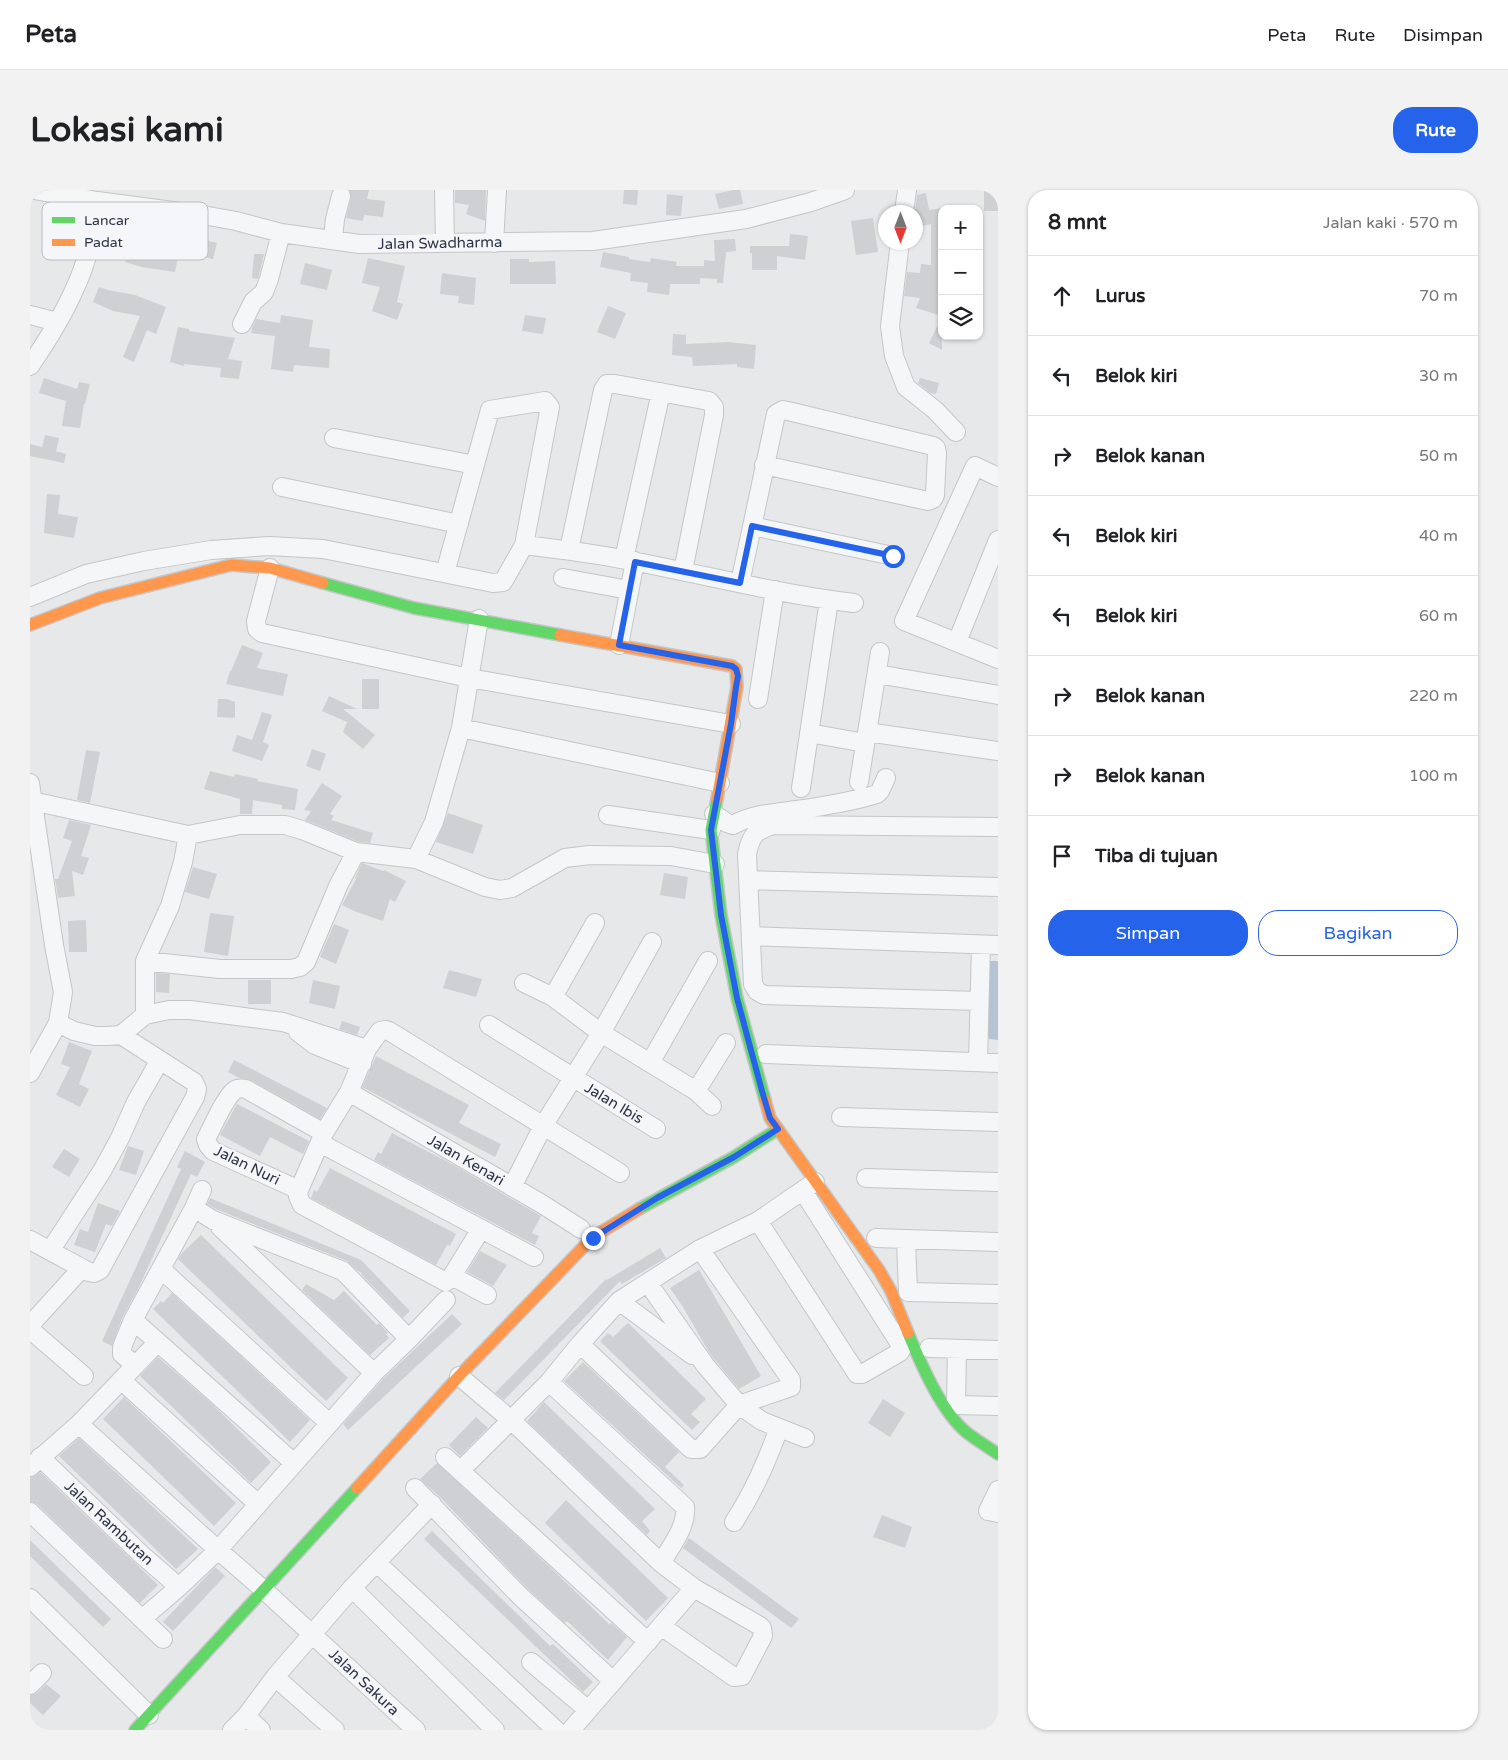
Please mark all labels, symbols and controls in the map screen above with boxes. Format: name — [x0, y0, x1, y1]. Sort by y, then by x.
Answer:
text: Peta — [25, 20, 77, 49]
text: Peta — [1267, 24, 1306, 46]
text: Rute — [1334, 24, 1375, 46]
text: Disimpan — [1403, 24, 1483, 46]
button: Rute — [1393, 107, 1478, 153]
text: Lokasi kami — [30, 109, 224, 151]
legend — [42, 202, 208, 260]
north arrow — [878, 205, 923, 250]
map controls — [938, 205, 983, 340]
button: + — [938, 205, 983, 250]
text: 8 mnt — [1048, 210, 1107, 235]
text: Lancar — [84, 212, 130, 229]
text: Jalan kaki · 570 m — [1323, 213, 1458, 233]
street label: Jalan Swadharma — [378, 233, 502, 253]
text: Padat — [84, 234, 123, 251]
button: − — [938, 250, 983, 295]
icon: ahead — [1048, 282, 1076, 310]
text: Lurus — [1095, 285, 1145, 307]
text: 70 m — [1419, 286, 1458, 306]
button: layers — [938, 295, 983, 340]
icon: left — [1048, 362, 1076, 390]
text: Belok kiri — [1095, 365, 1178, 387]
text: 30 m — [1419, 366, 1458, 386]
icon: right — [1048, 442, 1076, 470]
text: Belok kanan — [1095, 445, 1205, 467]
text: 50 m — [1419, 446, 1458, 466]
icon: left — [1048, 522, 1076, 550]
text: Belok kiri — [1095, 525, 1178, 547]
text: 40 m — [1419, 526, 1458, 546]
route start — [882, 545, 905, 568]
icon: left — [1048, 602, 1076, 630]
text: Belok kiri — [1095, 605, 1178, 627]
text: 60 m — [1419, 606, 1458, 626]
icon: right — [1048, 682, 1076, 710]
text: Belok kanan — [1095, 685, 1205, 707]
text: 220 m — [1409, 686, 1458, 706]
icon: right — [1048, 762, 1076, 790]
text: Belok kanan — [1095, 765, 1205, 787]
text: 100 m — [1409, 766, 1458, 786]
icon: arrive — [1048, 842, 1076, 870]
text: Tiba di tujuan — [1095, 845, 1218, 867]
button: Simpan — [1048, 910, 1248, 956]
button: Bagikan — [1258, 910, 1458, 956]
street label: Jalan Ibis — [581, 1079, 647, 1127]
street label: Jalan Kenari — [424, 1131, 508, 1189]
street label: Jalan Nuri — [211, 1141, 283, 1189]
route end — [582, 1227, 605, 1250]
street label: Jalan Rambutan — [61, 1477, 157, 1569]
street label: Jalan Sakura — [325, 1645, 403, 1719]

